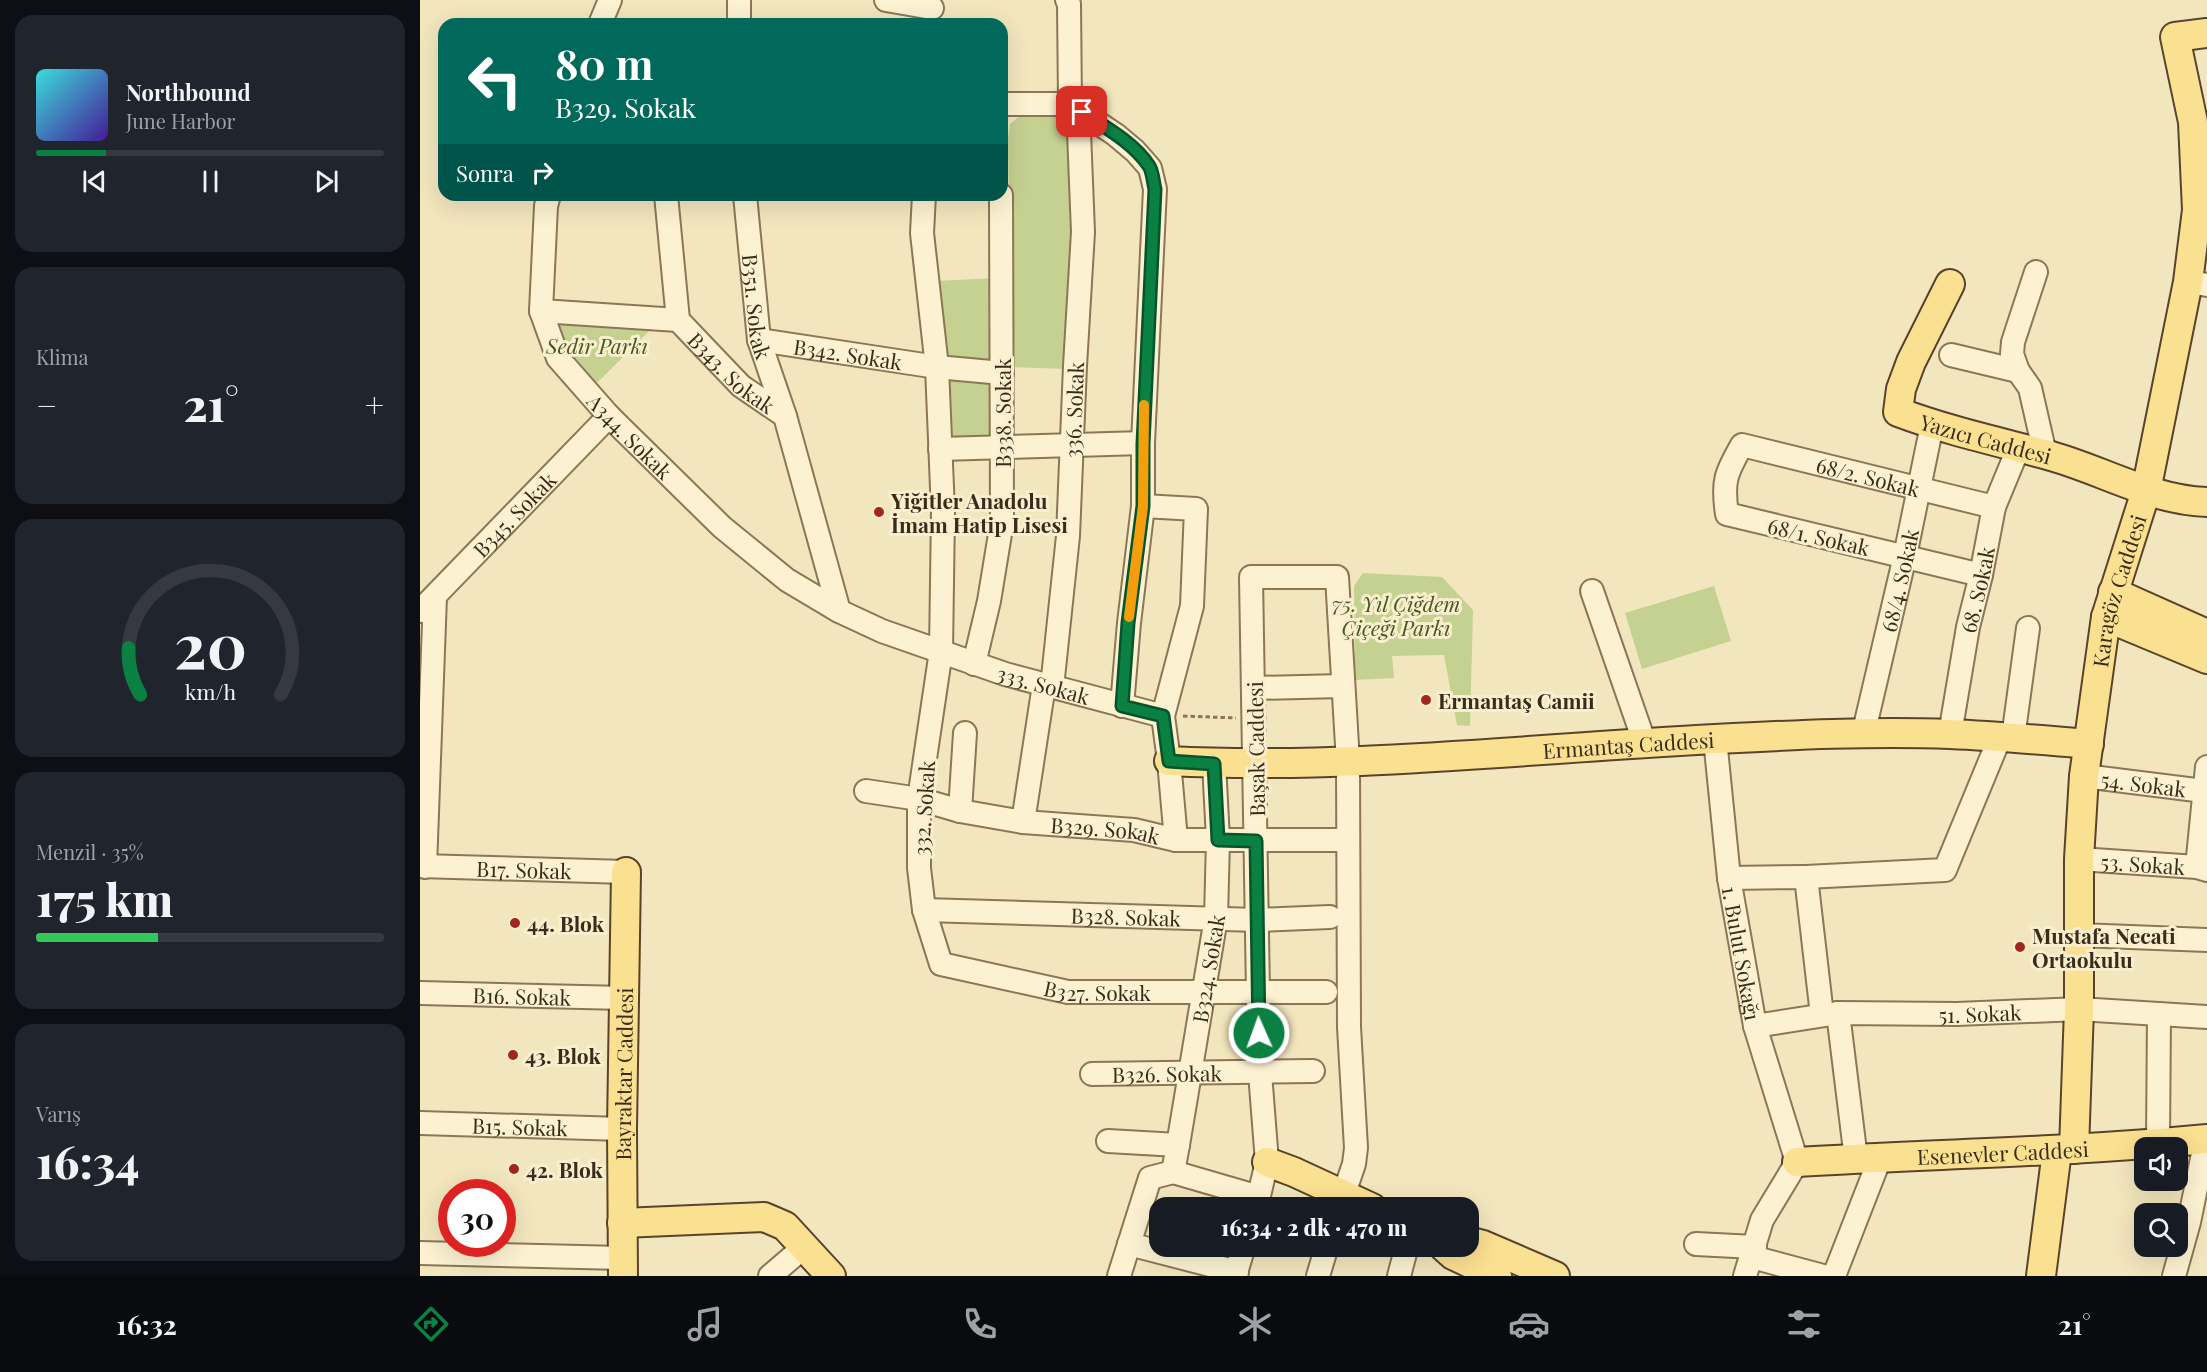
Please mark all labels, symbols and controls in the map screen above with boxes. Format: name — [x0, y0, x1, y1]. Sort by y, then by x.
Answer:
text: 80 m — [555, 35, 653, 91]
icon: left — [456, 42, 534, 120]
text: Northbound — [126, 77, 251, 107]
pin — [1056, 86, 1107, 137]
text: B329. Sokak — [555, 89, 696, 125]
icon: arrive — [1065, 95, 1098, 128]
text: June Harbor — [126, 107, 236, 134]
icon: right — [526, 156, 559, 189]
text: Sonra — [456, 158, 514, 188]
icon: previous — [78, 165, 111, 198]
icon: pause — [194, 165, 227, 198]
icon: next — [310, 165, 343, 198]
street label: B351. Sokak — [737, 253, 779, 363]
street label: B343. Sokak — [682, 326, 781, 420]
park label: Sedir Parkı — [545, 331, 648, 359]
street label: B342. Sokak — [792, 331, 905, 376]
text: Klima — [36, 343, 88, 370]
street label: B338. Sokak — [988, 358, 1016, 468]
street label: 336. Sokak — [1057, 361, 1089, 459]
text: 21° — [183, 373, 239, 433]
text: − — [36, 382, 57, 426]
text: + — [365, 382, 384, 426]
street label: A344. Sokak — [581, 387, 679, 485]
street label: Yazıcı Caddesi — [1916, 407, 2055, 469]
street label: 68/2. Sokak — [1813, 450, 1923, 502]
street label: B345. Sokak — [466, 465, 562, 563]
place label: Yiğitler Anadolu İmam Hatip Lisesi — [890, 486, 1068, 538]
marker: Yiğitler Anadolu İmam Hatip Lisesi — [872, 505, 886, 519]
street label: 68/1. Sokak — [1765, 511, 1873, 561]
street label: Karagöz Caddesi — [2085, 511, 2152, 669]
street label: 68/4. Sokak — [1874, 526, 1924, 635]
street label: 68. Sokak — [1953, 543, 2000, 635]
park label: 75. Yıl Çiğdem Çiçeği Parkı — [1332, 589, 1460, 641]
text: 20 — [174, 601, 246, 685]
street label: 333. Sokak — [993, 658, 1093, 710]
text: km/h — [184, 677, 236, 705]
street label: Başak Caddesi — [1240, 681, 1270, 817]
place label: Ermantaş Camii — [1438, 686, 1595, 714]
marker: Ermantaş Camii — [1419, 693, 1433, 707]
street label: Ermantaş Caddesi — [1542, 725, 1715, 764]
street label: 332. Sokak — [906, 759, 940, 857]
street label: 54. Sokak — [2099, 764, 2188, 803]
street label: B329. Sokak — [1050, 810, 1163, 850]
text: Menzil · 35% — [36, 838, 144, 865]
street label: 53. Sokak — [2100, 846, 2187, 880]
street label: B17. Sokak — [476, 854, 572, 884]
text: 175 km — [36, 868, 173, 928]
street label: 1. Bulut Sokağı — [1717, 884, 1768, 1022]
street label: B328. Sokak — [1070, 900, 1182, 932]
place label: 44. Blok — [527, 909, 605, 937]
street label: B324. Sokak — [1185, 912, 1230, 1025]
marker: 44. Blok — [508, 916, 522, 930]
place label: Mustafa Necati Ortaokulu — [2032, 921, 2176, 973]
marker: Mustafa Necati Ortaokulu — [2013, 940, 2027, 954]
street label: B327. Sokak — [1041, 973, 1151, 1006]
street label: B16. Sokak — [472, 980, 572, 1011]
street label: Bayraktar Caddesi — [608, 987, 638, 1161]
street label: 51. Sokak — [1938, 997, 2022, 1028]
position arrow — [1227, 1001, 1291, 1065]
place label: 43. Blok — [525, 1041, 601, 1069]
marker: 43. Blok — [506, 1048, 520, 1062]
street label: B326. Sokak — [1112, 1058, 1223, 1088]
text: Varış — [36, 1100, 81, 1127]
street label: B15. Sokak — [472, 1111, 569, 1141]
text: 16:34 — [36, 1130, 140, 1190]
street label: Esenevler Caddesi — [1916, 1134, 2089, 1170]
map controls — [2134, 1137, 2188, 1257]
button: sound — [2134, 1137, 2188, 1191]
place label: 42. Blok — [526, 1155, 604, 1183]
marker: 42. Blok — [507, 1162, 521, 1176]
speed limit sign: 30 — [438, 1179, 516, 1257]
button: search — [2134, 1203, 2188, 1257]
text: 16:34 · 2 dk · 470 m — [1221, 1212, 1407, 1242]
icon: directions — [410, 1303, 452, 1345]
icon: music — [684, 1303, 726, 1345]
icon: phone — [959, 1303, 1001, 1345]
icon: climate — [1234, 1303, 1276, 1345]
icon: car — [1508, 1303, 1550, 1345]
icon: filters — [1783, 1303, 1825, 1345]
text: 16:32 — [116, 1306, 177, 1342]
text: 21° — [2058, 1306, 2091, 1342]

